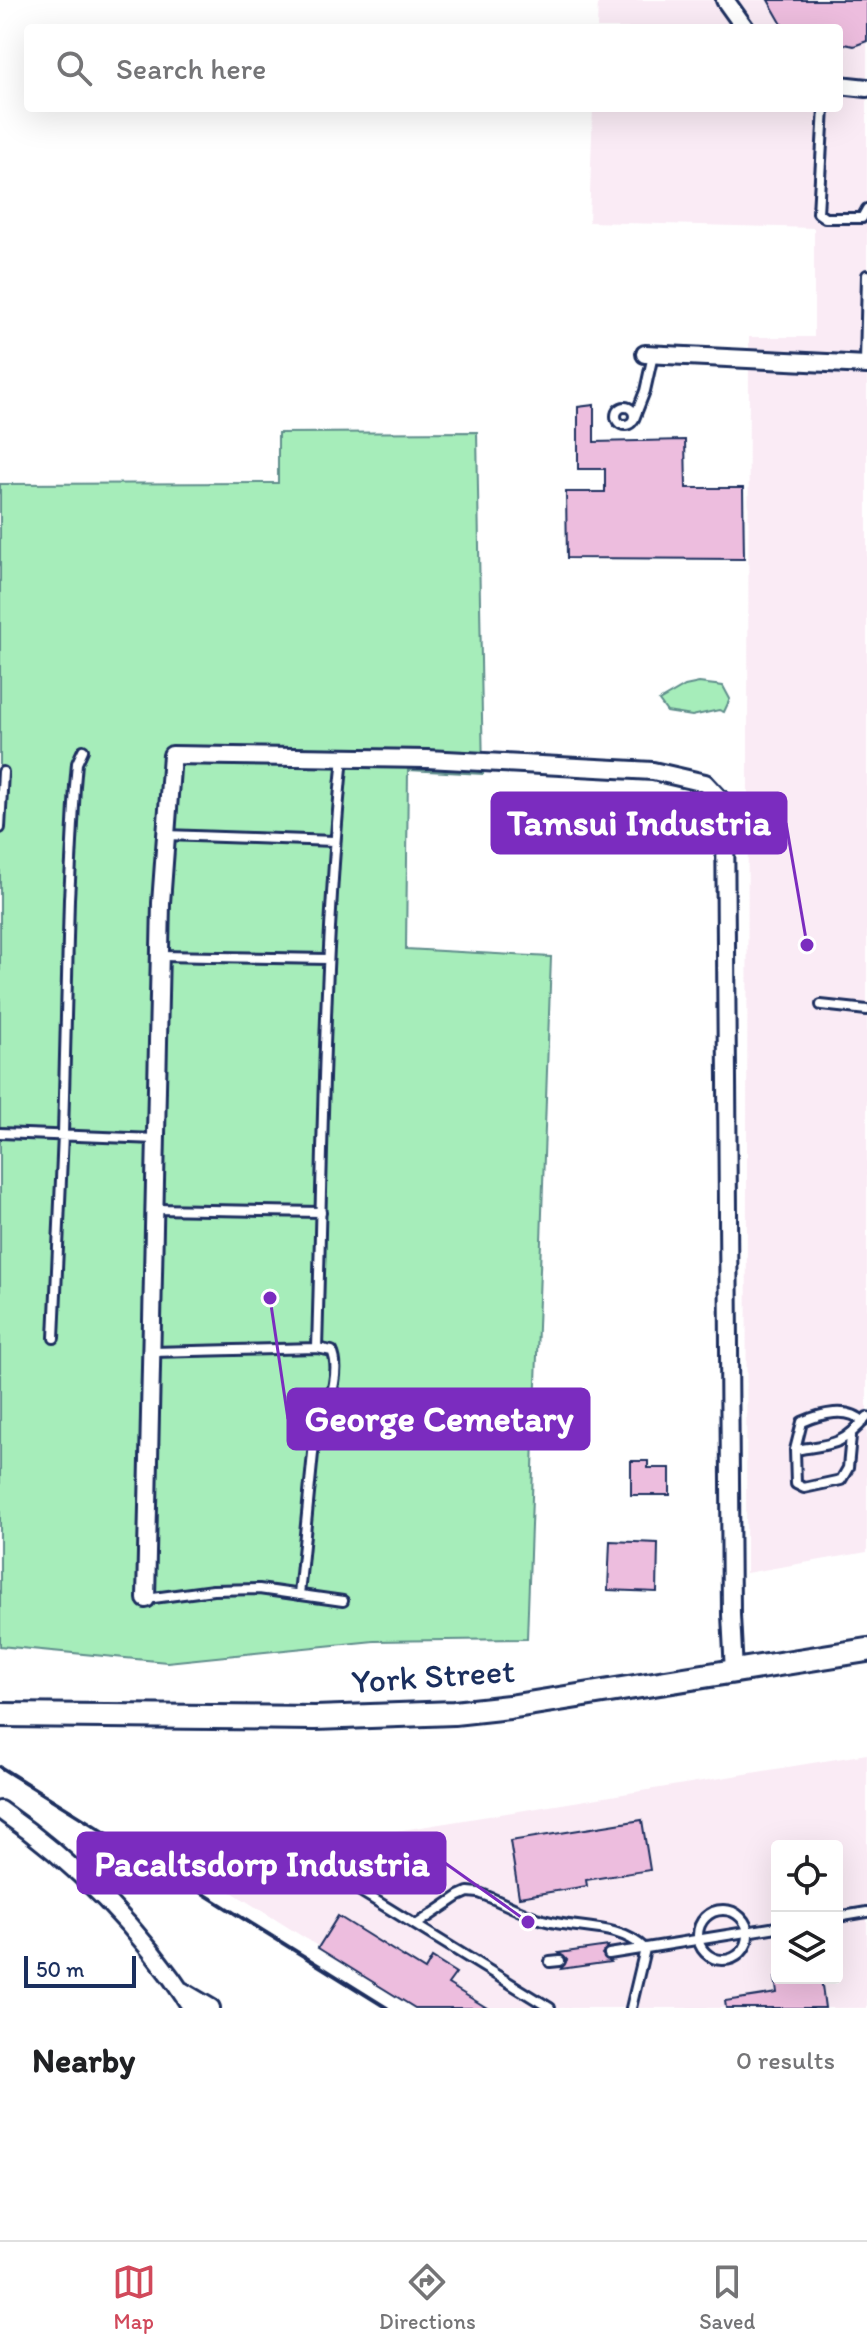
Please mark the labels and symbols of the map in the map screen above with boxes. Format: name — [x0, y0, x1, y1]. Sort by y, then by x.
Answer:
callout: Tamsui Industria — [492, 793, 786, 853]
text: Tamsui Industria — [506, 801, 771, 844]
callout: George Cemetary — [288, 1389, 589, 1449]
text: George Cemetary — [305, 1397, 574, 1440]
street label: York Street — [350, 1650, 516, 1702]
callout: Pacaltsdorp Industria — [78, 1833, 445, 1893]
text: Pacaltsdorp Industria — [94, 1842, 430, 1885]
scale bar — [24, 1952, 136, 1988]

